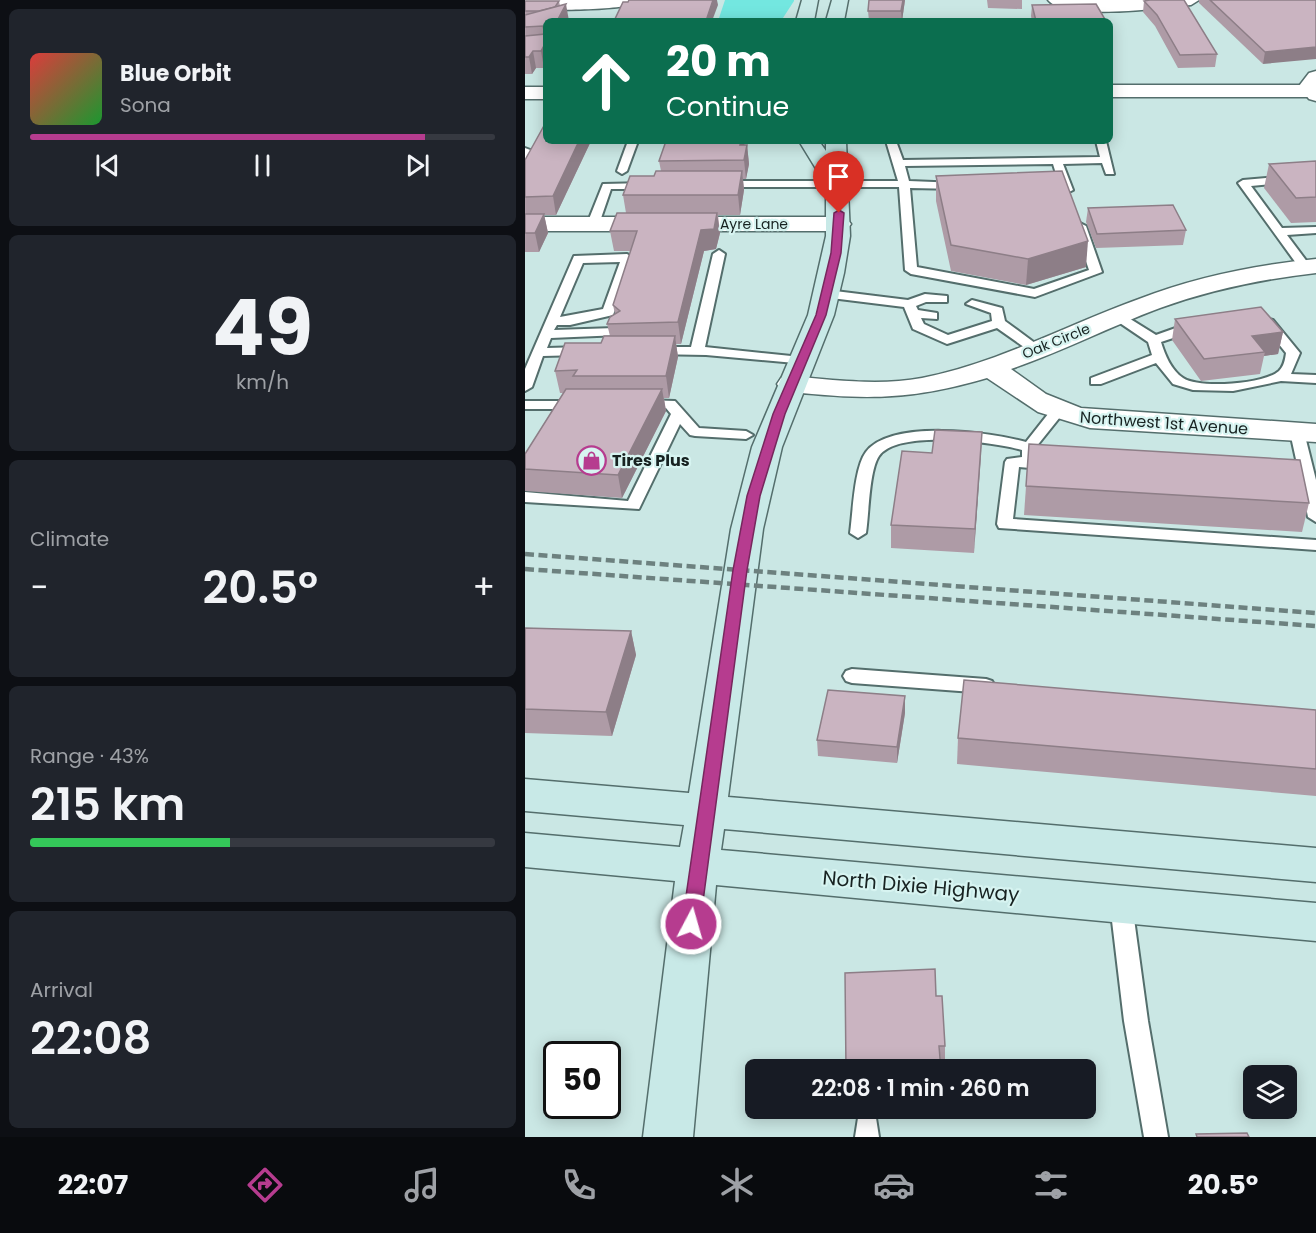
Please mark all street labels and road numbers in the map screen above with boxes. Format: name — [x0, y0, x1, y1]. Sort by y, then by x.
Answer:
street label: Ayre Lane — [720, 214, 788, 234]
street label: Oak Circle — [1019, 318, 1093, 364]
street label: Northwest 1st Avenue — [1079, 406, 1249, 440]
street label: North Dixie Highway — [821, 863, 1021, 909]

